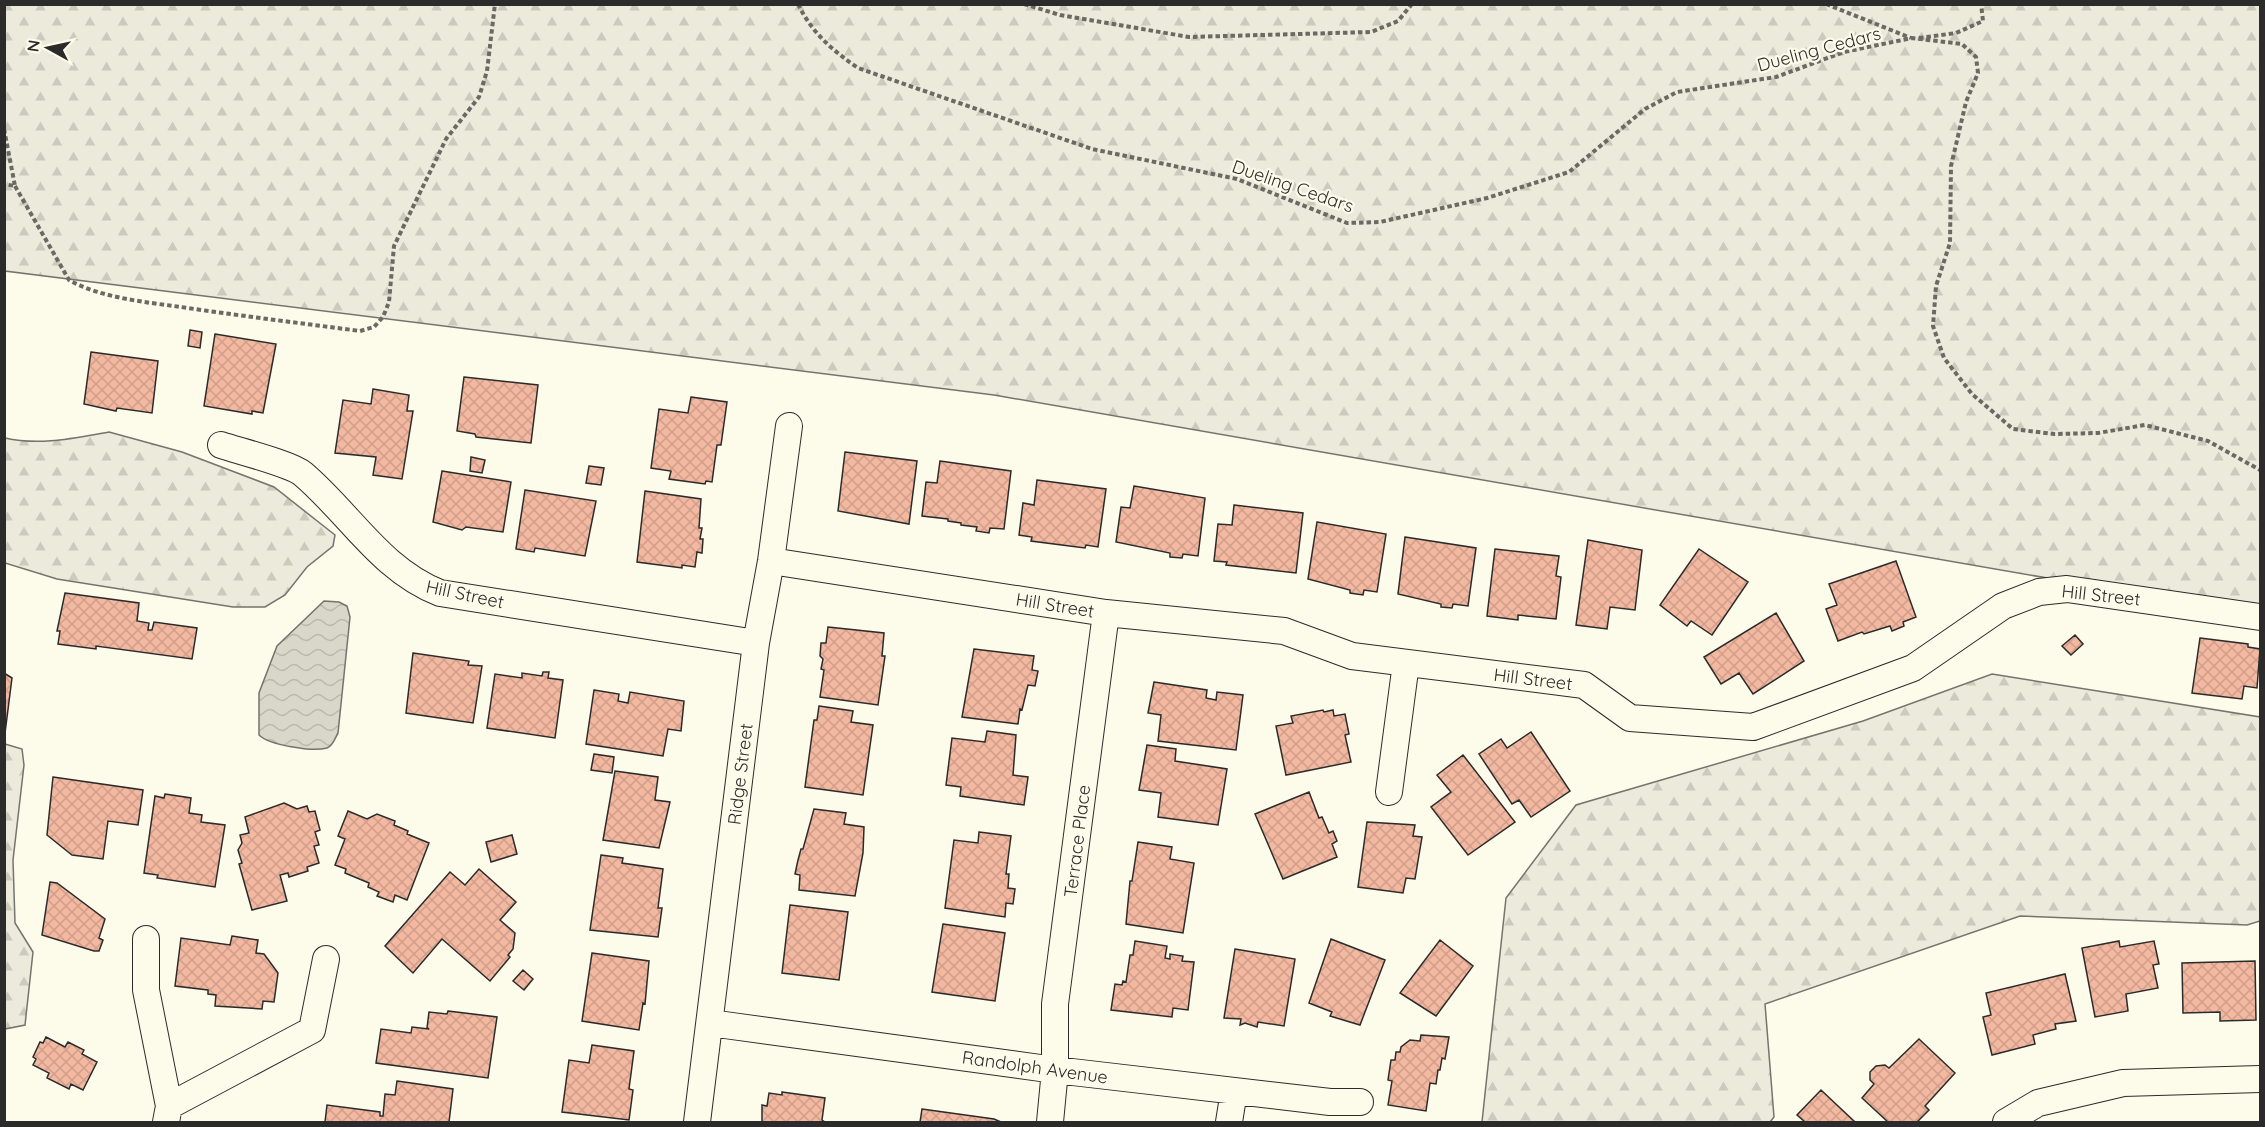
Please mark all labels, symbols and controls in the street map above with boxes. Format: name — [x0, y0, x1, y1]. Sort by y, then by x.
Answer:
north arrow — [18, 18, 78, 78]
street label: Dueling Cedars — [1755, 21, 1883, 77]
text: N — [22, 39, 44, 53]
street label: Dueling Cedars — [1229, 154, 1357, 218]
street label: Hill Street — [424, 575, 506, 613]
street label: Hill Street — [2060, 579, 2142, 611]
street label: Hill Street — [1014, 587, 1096, 623]
street label: Hill Street — [1492, 663, 1574, 695]
street label: Ridge Street — [722, 722, 758, 826]
street label: Terrace Place — [1059, 783, 1095, 899]
street label: Randolph Avenue — [961, 1045, 1109, 1089]

